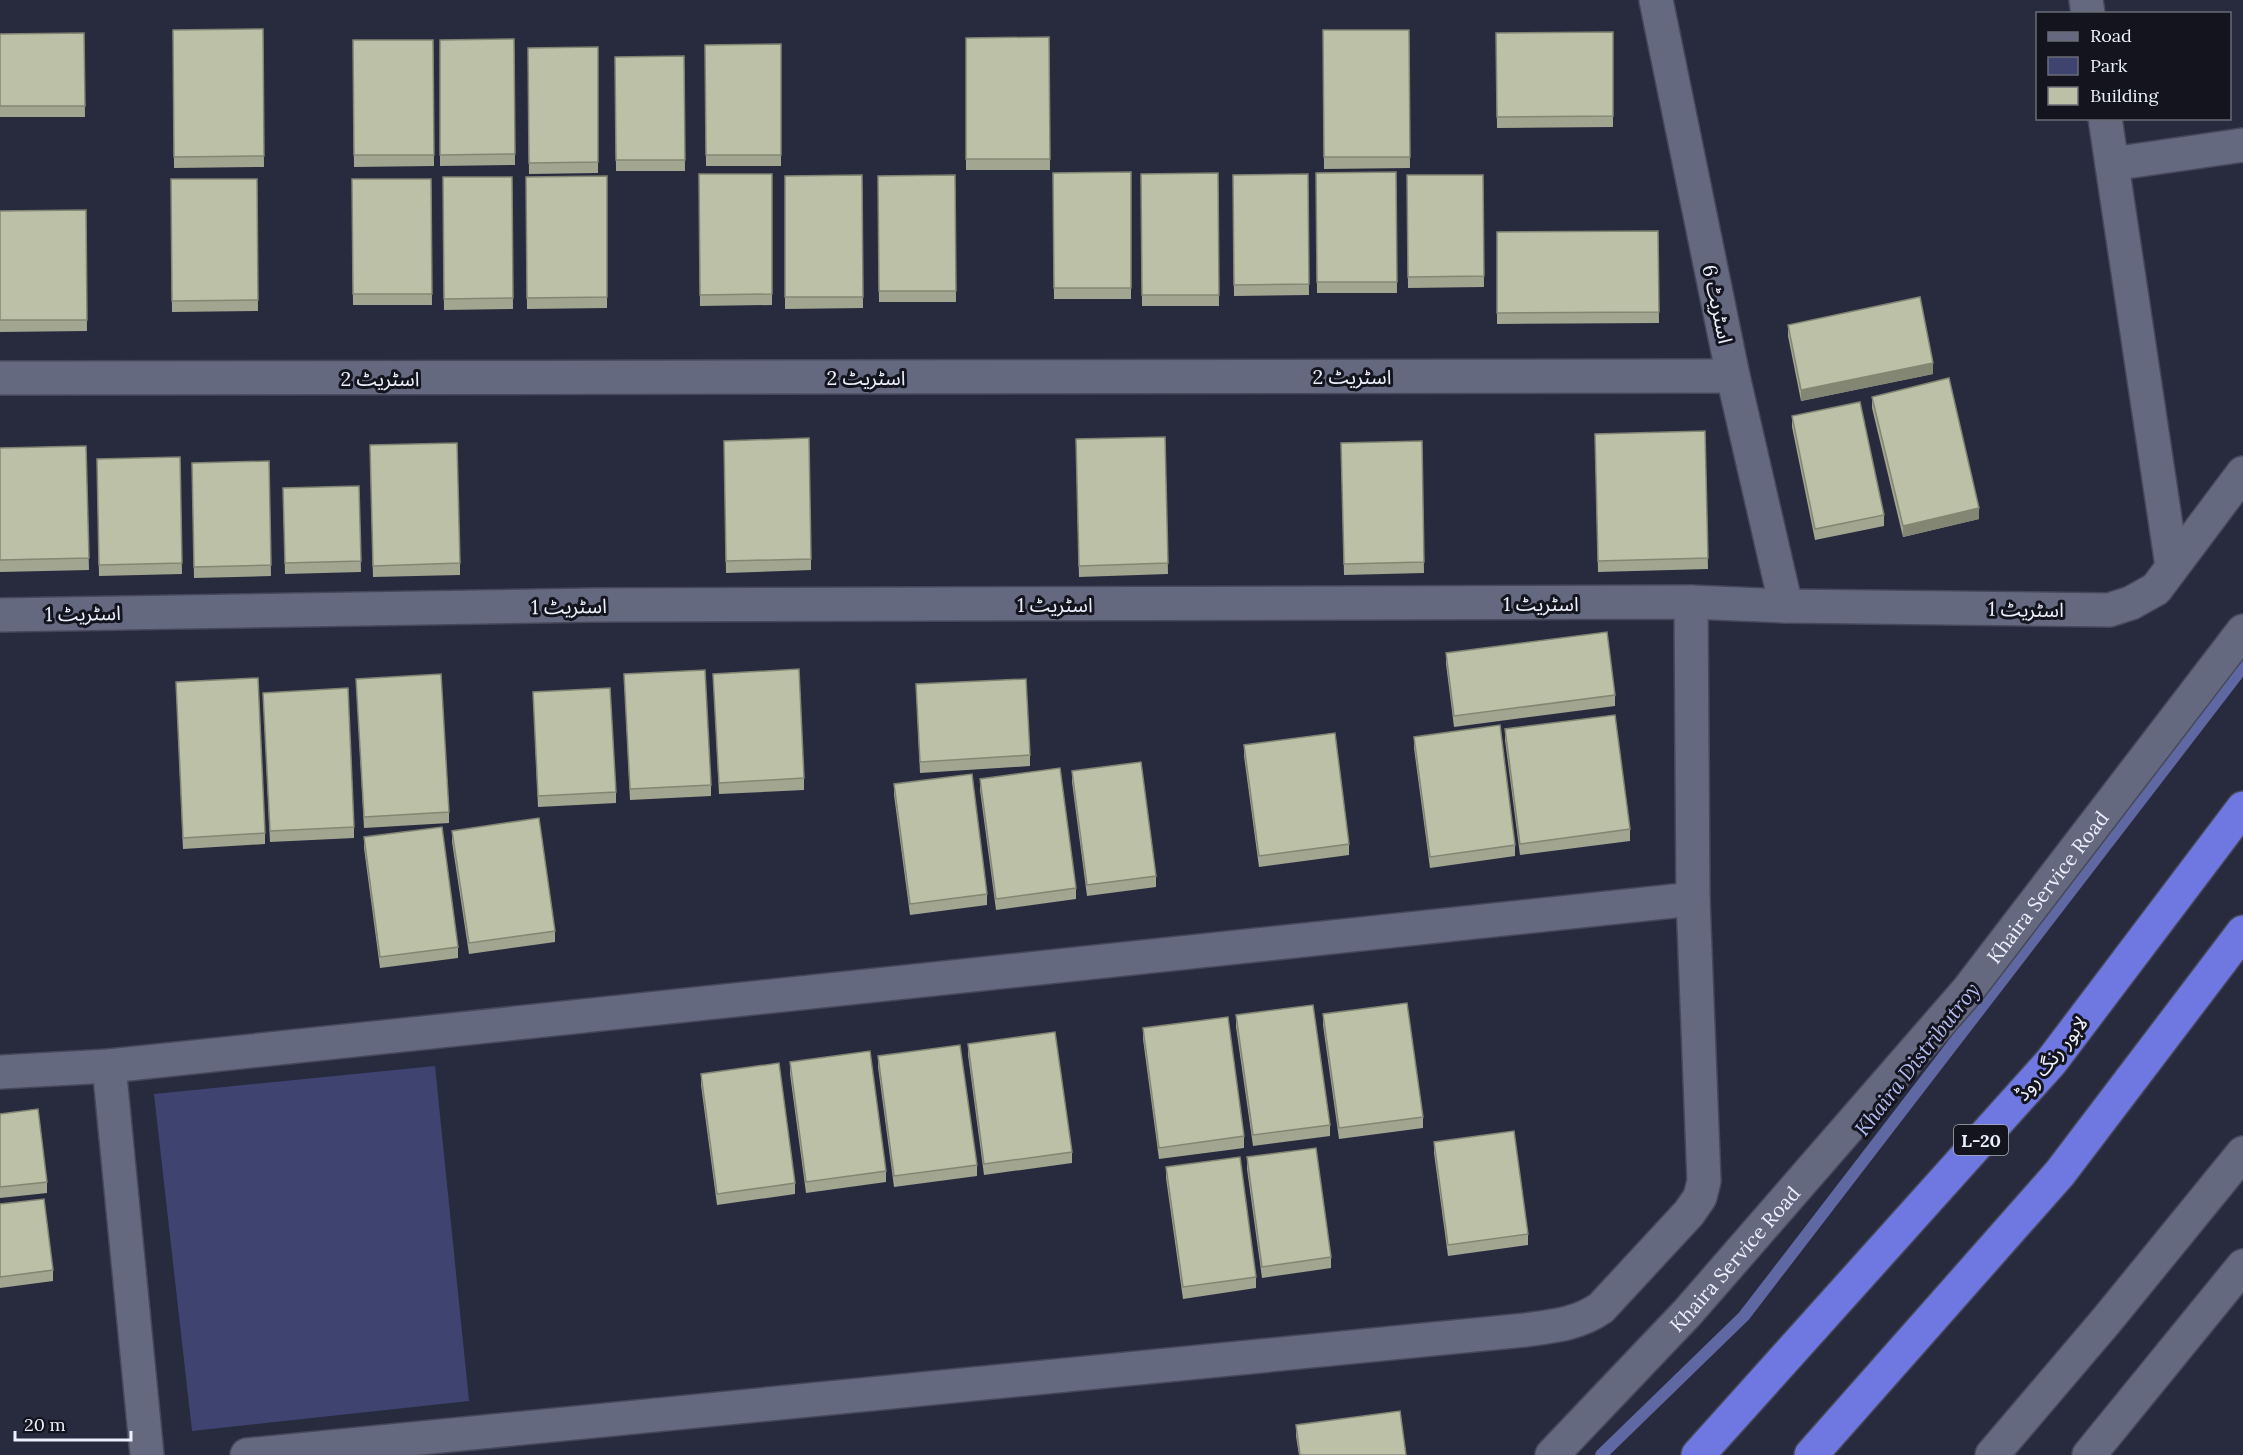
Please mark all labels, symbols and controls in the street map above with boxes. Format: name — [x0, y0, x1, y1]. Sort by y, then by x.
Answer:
legend — [2036, 12, 2231, 120]
text: Road — [2090, 24, 2132, 47]
text: Park — [2090, 54, 2128, 77]
text: Building — [2090, 84, 2160, 107]
street label: اسٹریٹ 6 — [1697, 262, 1739, 346]
street label: اسٹریٹ 2 — [1312, 364, 1392, 389]
street label: اسٹریٹ 2 — [826, 365, 906, 390]
street label: اسٹریٹ 2 — [340, 366, 420, 391]
street label: اسٹریٹ 1 — [1503, 591, 1579, 616]
street label: اسٹریٹ 1 — [1017, 592, 1093, 617]
street label: اسٹریٹ 1 — [531, 593, 607, 619]
street label: اسٹریٹ 1 — [1988, 596, 2064, 622]
street label: اسٹریٹ 1 — [45, 600, 121, 626]
street label: Khaira Service Road — [1981, 806, 2113, 968]
water label: Khaira Distributroy — [1849, 977, 1985, 1141]
street label: لاہور رنگ روڈ — [2009, 1011, 2093, 1105]
road number: L-20 — [1954, 1125, 2008, 1155]
street label: Khaira Service Road — [1664, 1180, 1805, 1337]
scale bar — [15, 1404, 130, 1442]
text: 20 m — [24, 1413, 66, 1436]

